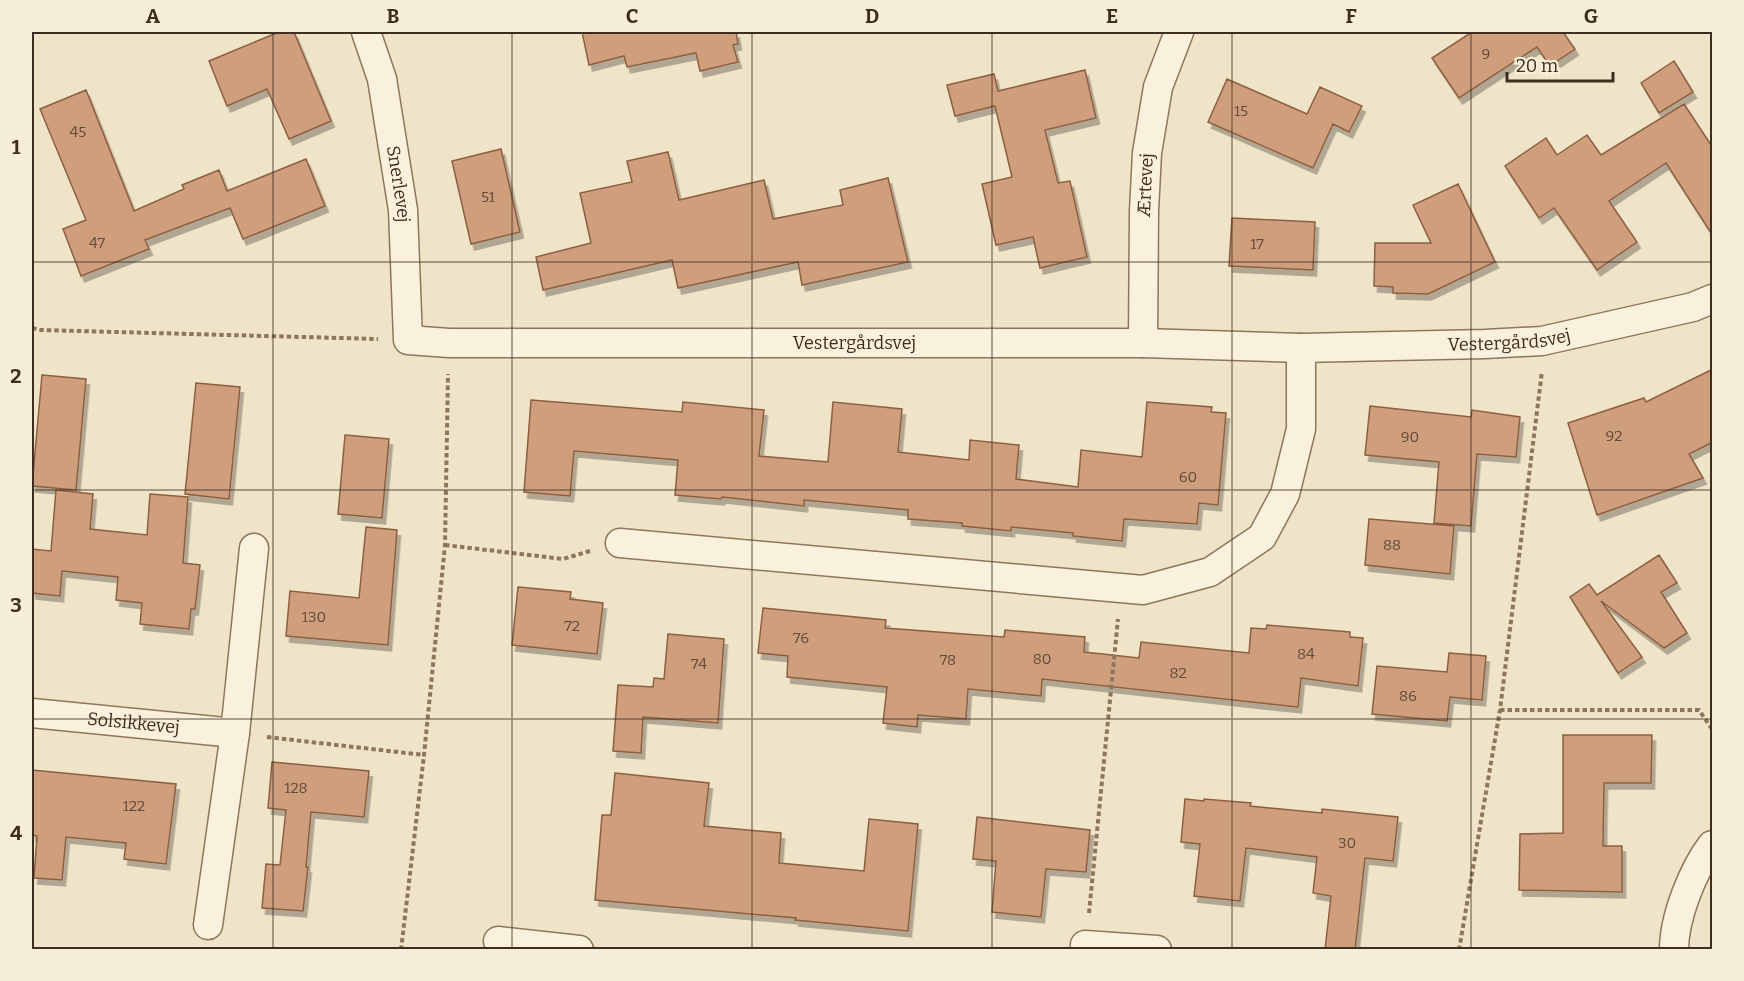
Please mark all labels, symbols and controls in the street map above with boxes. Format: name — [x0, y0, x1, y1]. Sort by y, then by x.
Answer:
text: A — [146, 4, 161, 28]
text: B — [387, 4, 400, 28]
text: C — [626, 4, 638, 28]
text: D — [865, 4, 879, 28]
text: E — [1106, 4, 1118, 28]
text: F — [1345, 4, 1357, 28]
text: G — [1584, 4, 1598, 28]
house number: 9 — [1482, 45, 1490, 63]
scale bar — [1507, 45, 1614, 83]
text: 20 m — [1516, 55, 1558, 77]
house number: 15 — [1234, 102, 1248, 120]
house number: 45 — [70, 123, 86, 141]
text: 1 — [12, 135, 21, 159]
street label: Snerlevej — [382, 144, 414, 223]
street label: Ærtevej — [1133, 152, 1158, 218]
house number: 51 — [481, 188, 495, 206]
house number: 47 — [89, 234, 106, 252]
house number: 17 — [1250, 235, 1264, 253]
street label: Vestergårdsvej — [1447, 324, 1573, 356]
street label: Vestergårdsvej — [793, 332, 916, 354]
text: 2 — [10, 364, 22, 388]
house number: 92 — [1606, 427, 1622, 445]
house number: 90 — [1401, 428, 1419, 446]
house number: 60 — [1179, 468, 1197, 486]
house number: 88 — [1383, 536, 1401, 554]
text: 3 — [10, 593, 22, 617]
house number: 130 — [302, 608, 326, 626]
house number: 72 — [564, 617, 580, 635]
house number: 76 — [793, 629, 809, 647]
house number: 84 — [1297, 645, 1315, 663]
house number: 80 — [1033, 650, 1051, 668]
house number: 78 — [940, 651, 956, 669]
house number: 74 — [691, 655, 707, 673]
house number: 82 — [1169, 664, 1187, 682]
house number: 86 — [1399, 687, 1417, 705]
street label: Solsikkevej — [86, 708, 181, 738]
house number: 128 — [284, 779, 308, 797]
house number: 122 — [123, 797, 145, 815]
text: 4 — [10, 821, 22, 845]
house number: 30 — [1338, 834, 1356, 852]

